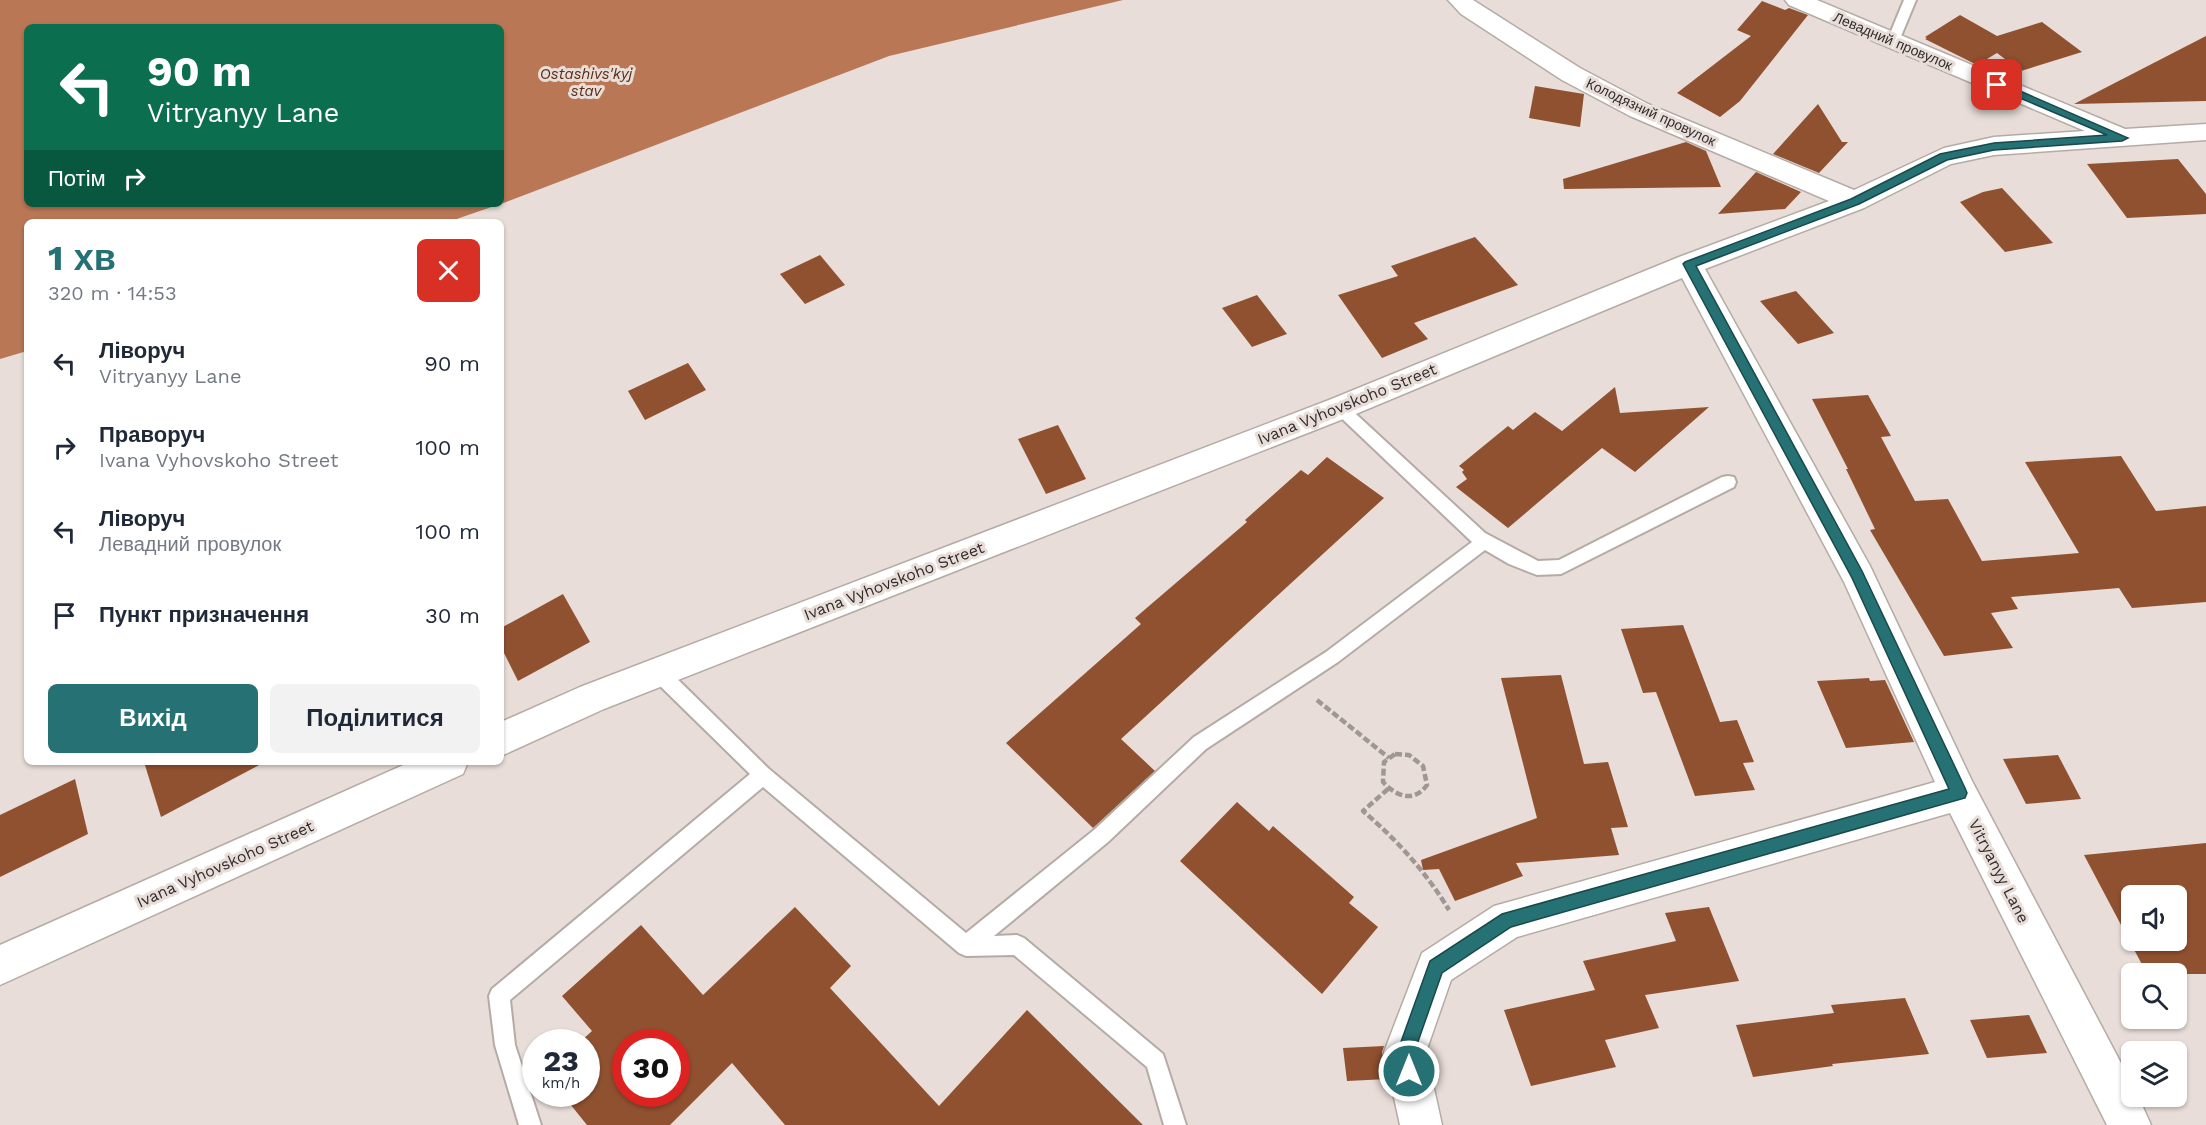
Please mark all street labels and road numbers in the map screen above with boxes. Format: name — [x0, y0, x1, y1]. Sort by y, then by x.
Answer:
street label: Левадний провулок — [1831, 9, 1956, 74]
street label: Колодязний провулок — [1584, 75, 1719, 149]
street label: Ivana Vyhovskoho Street — [1255, 359, 1440, 449]
street label: Ivana Vyhovskoho Street — [801, 538, 987, 624]
street label: Ivana Vyhovskoho Street — [134, 816, 317, 912]
street label: Vitryanyy Lane — [1965, 816, 2033, 926]

